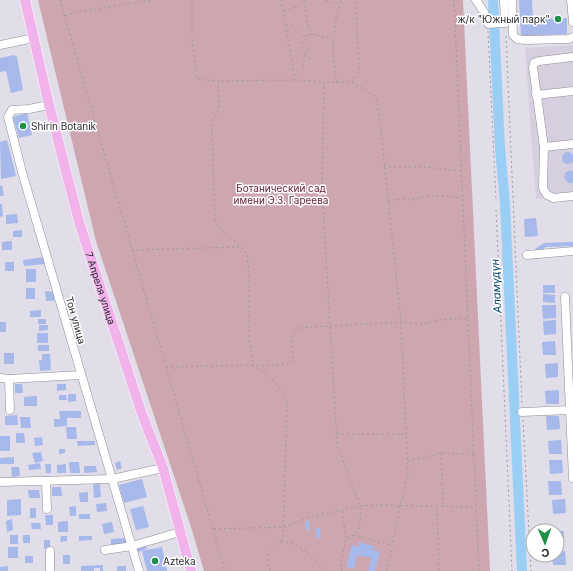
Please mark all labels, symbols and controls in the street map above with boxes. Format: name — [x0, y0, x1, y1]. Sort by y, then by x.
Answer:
place label: ж/к "Южный парк" — [457, 13, 550, 25]
marker: ж/к "Южный парк" — [553, 14, 563, 24]
place label: Shirin Botanik — [31, 120, 97, 132]
marker: Shirin Botanik — [18, 121, 28, 131]
park label: Ботанический сад имени Э.З. Гареева — [234, 182, 328, 206]
street label: 7 Апреля улица — [83, 250, 118, 326]
water label: Аламүдүн — [488, 258, 504, 314]
street label: Тон улица — [64, 295, 88, 345]
north arrow — [525, 523, 565, 563]
text: С — [541, 546, 550, 560]
place label: Azteka — [163, 555, 196, 567]
marker: Azteka — [150, 556, 160, 566]

